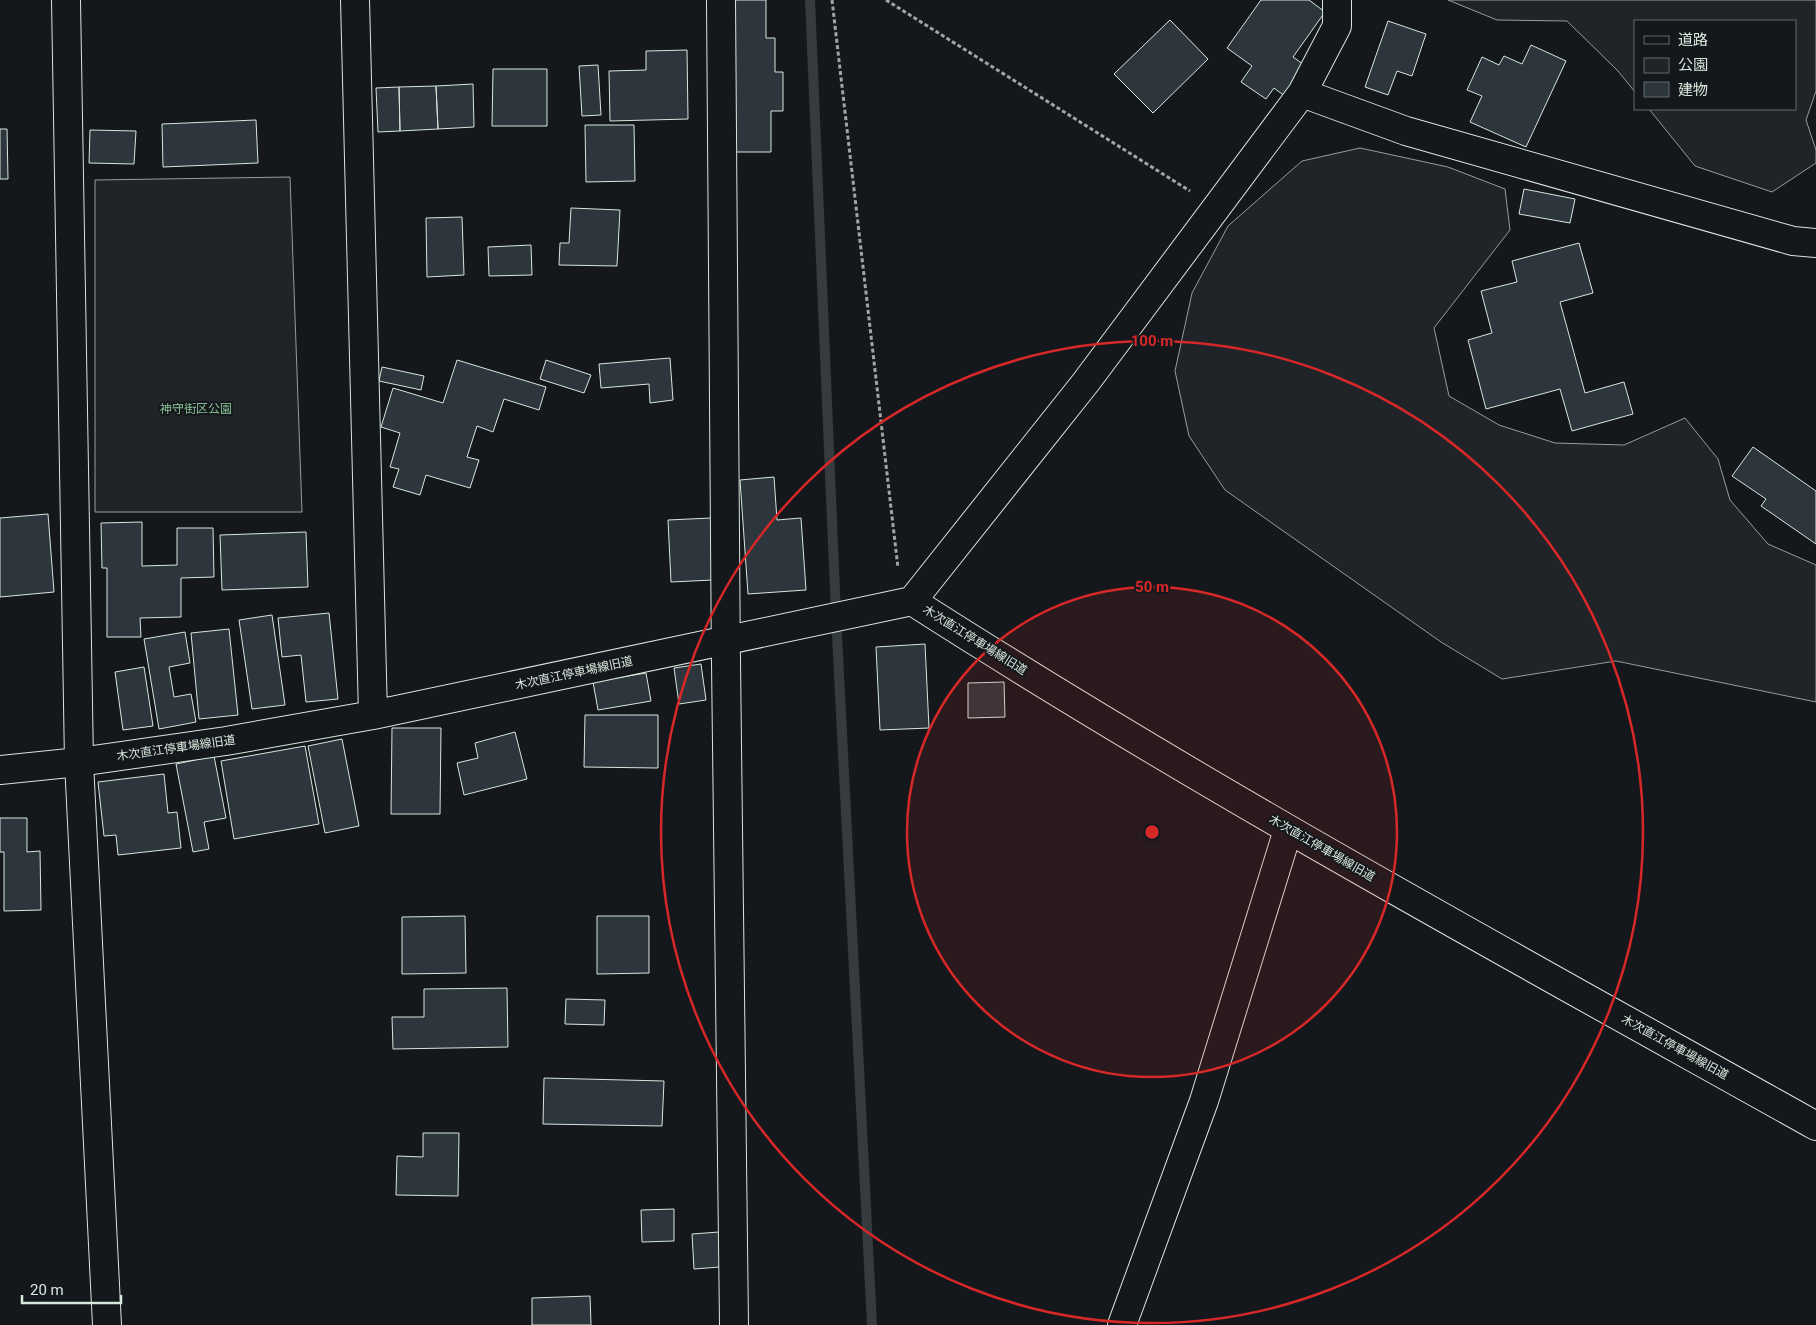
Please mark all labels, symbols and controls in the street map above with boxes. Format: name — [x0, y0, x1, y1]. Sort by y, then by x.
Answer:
legend — [1634, 20, 1796, 110]
text: 道路 — [1678, 31, 1708, 49]
text: 公園 — [1678, 56, 1708, 74]
text: 建物 — [1678, 81, 1708, 99]
text: 100 m — [1131, 332, 1173, 350]
park label: 神守街区公園 — [160, 402, 232, 416]
text: 50 m — [1135, 578, 1169, 596]
street label: 木次直江停車場線旧道 — [920, 602, 1030, 678]
street label: 木次直江停車場線旧道 — [514, 654, 634, 692]
street label: 木次直江停車場線旧道 — [116, 733, 236, 763]
street label: 木次直江停車場線旧道 — [1267, 812, 1377, 884]
centre of rings — [1143, 823, 1161, 841]
street label: 木次直江停車場線旧道 — [1619, 1012, 1731, 1082]
scale bar — [22, 1272, 121, 1304]
text: 20 m — [30, 1281, 64, 1299]

